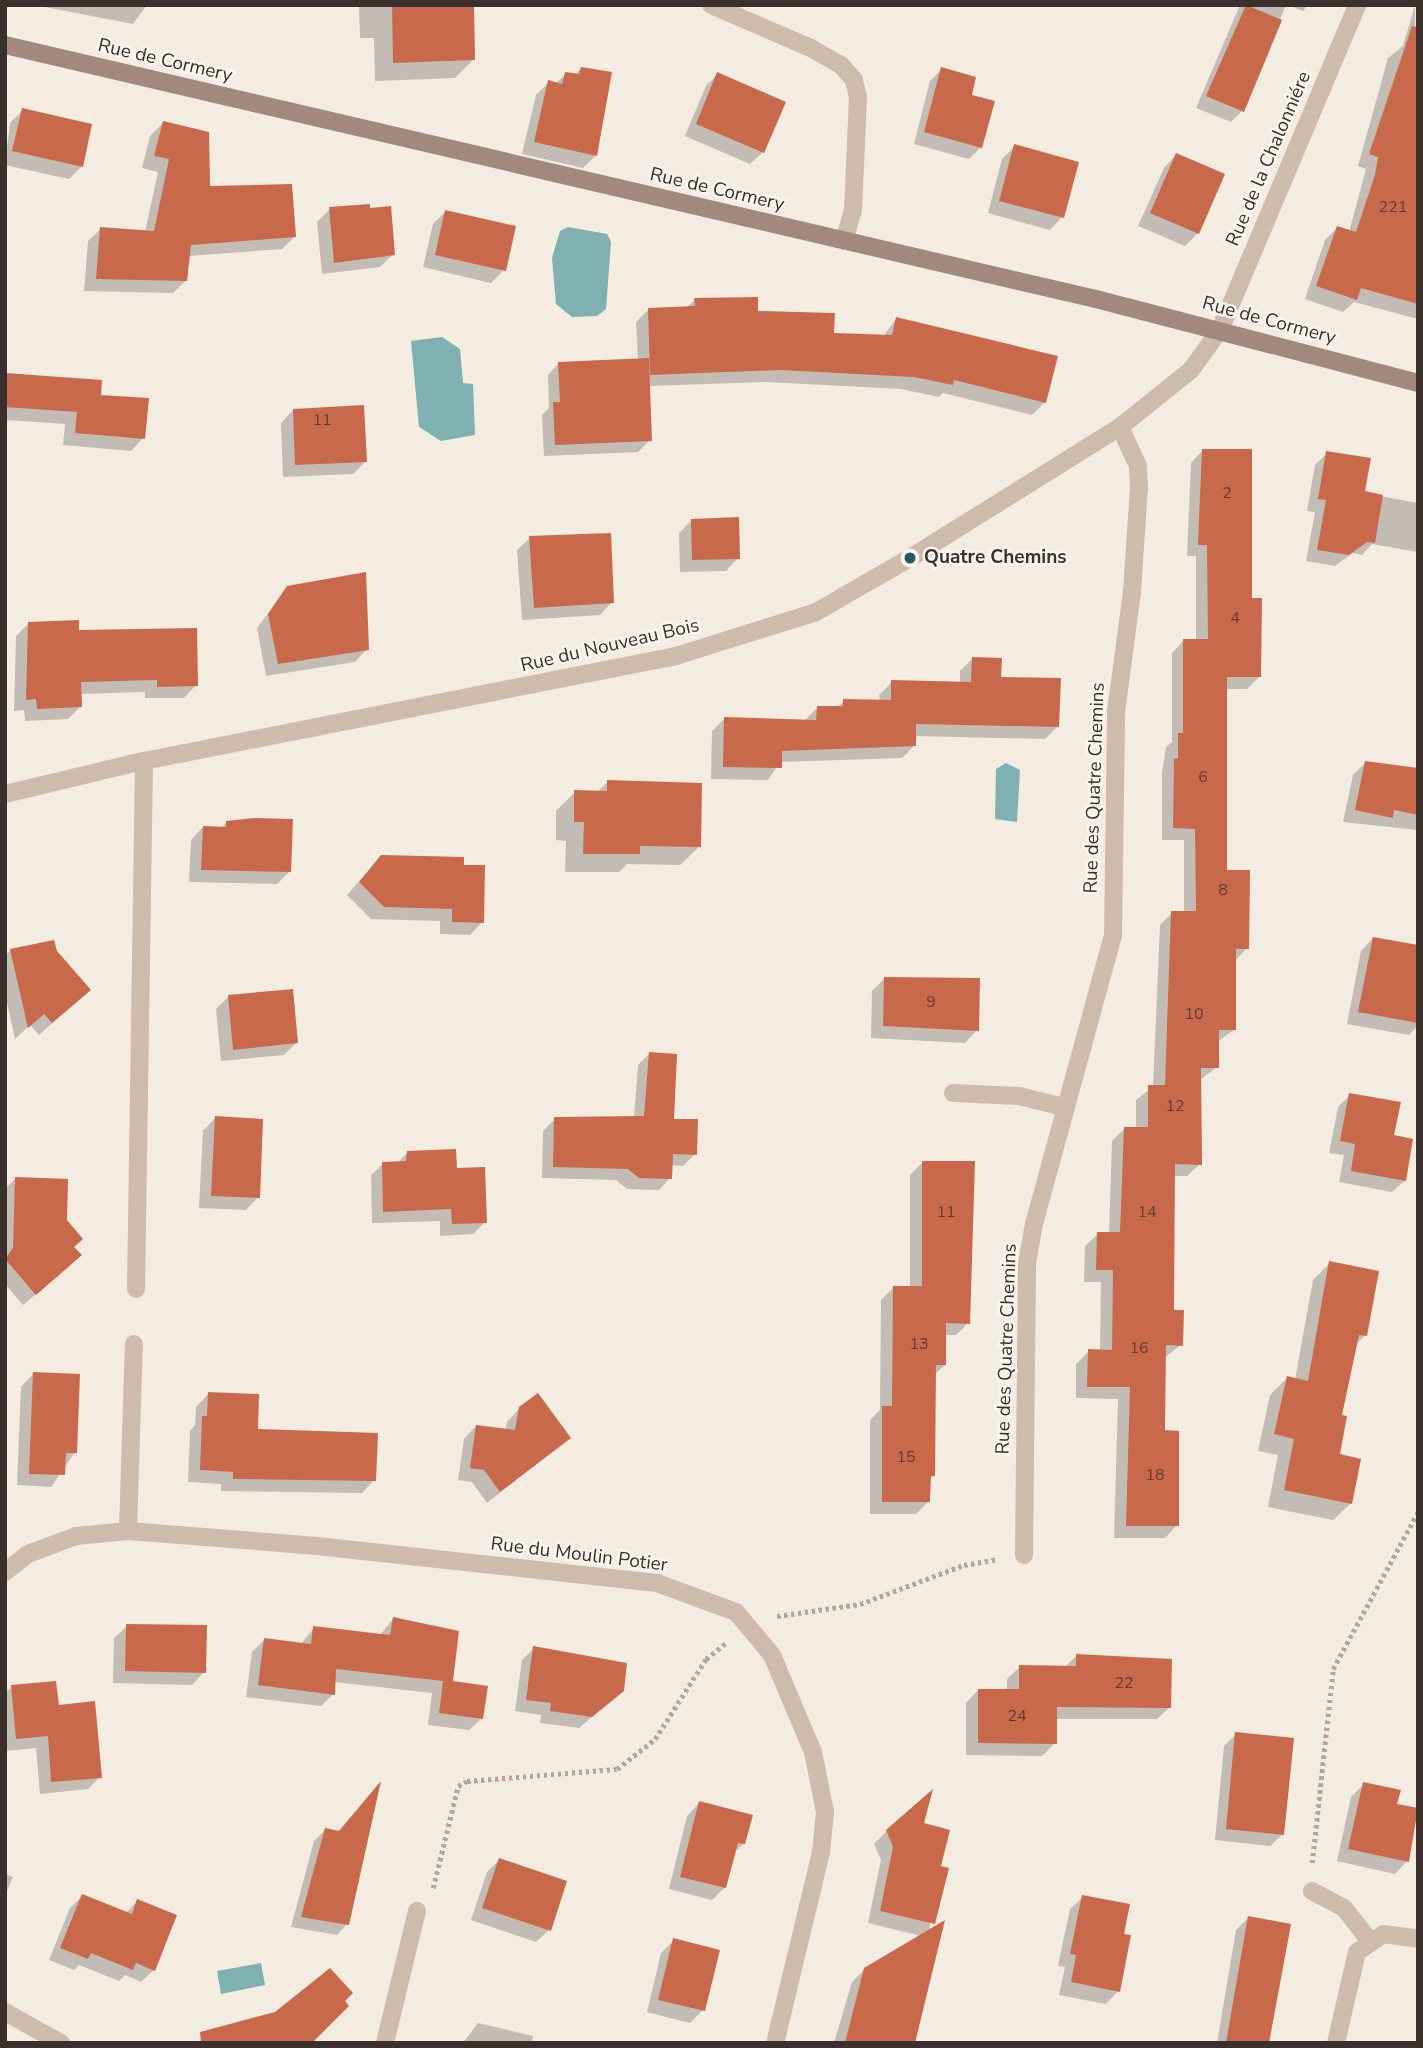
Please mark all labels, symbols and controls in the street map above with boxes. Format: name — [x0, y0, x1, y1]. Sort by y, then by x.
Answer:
street label: Rue de Cormery — [95, 34, 235, 88]
street label: Rue de la Chalonniére — [1222, 68, 1316, 250]
street label: Rue de Cormery — [647, 163, 787, 217]
house number: 221 — [1379, 197, 1407, 217]
street label: Rue de Cormery — [1200, 292, 1338, 350]
house number: 11 — [312, 410, 332, 430]
house number: 2 — [1222, 483, 1232, 503]
place label: Quatre Chemins — [924, 547, 1067, 569]
marker: Quatre Chemins — [902, 550, 918, 566]
house number: 4 — [1230, 608, 1240, 628]
street label: Rue du Nouveau Bois — [518, 614, 702, 678]
street label: Rue des Quatre Chemins — [1080, 682, 1110, 894]
house number: 6 — [1198, 767, 1208, 787]
house number: 8 — [1218, 880, 1228, 900]
house number: 9 — [926, 992, 936, 1012]
house number: 10 — [1184, 1004, 1204, 1024]
house number: 12 — [1165, 1096, 1185, 1116]
house number: 11 — [936, 1202, 956, 1222]
house number: 14 — [1137, 1202, 1157, 1222]
street label: Rue des Quatre Chemins — [992, 1243, 1022, 1455]
house number: 13 — [909, 1334, 929, 1354]
house number: 16 — [1129, 1338, 1149, 1358]
house number: 15 — [896, 1447, 916, 1467]
house number: 18 — [1145, 1465, 1165, 1485]
street label: Rue du Moulin Potier — [489, 1533, 669, 1577]
house number: 22 — [1114, 1673, 1134, 1693]
house number: 24 — [1007, 1706, 1027, 1726]

